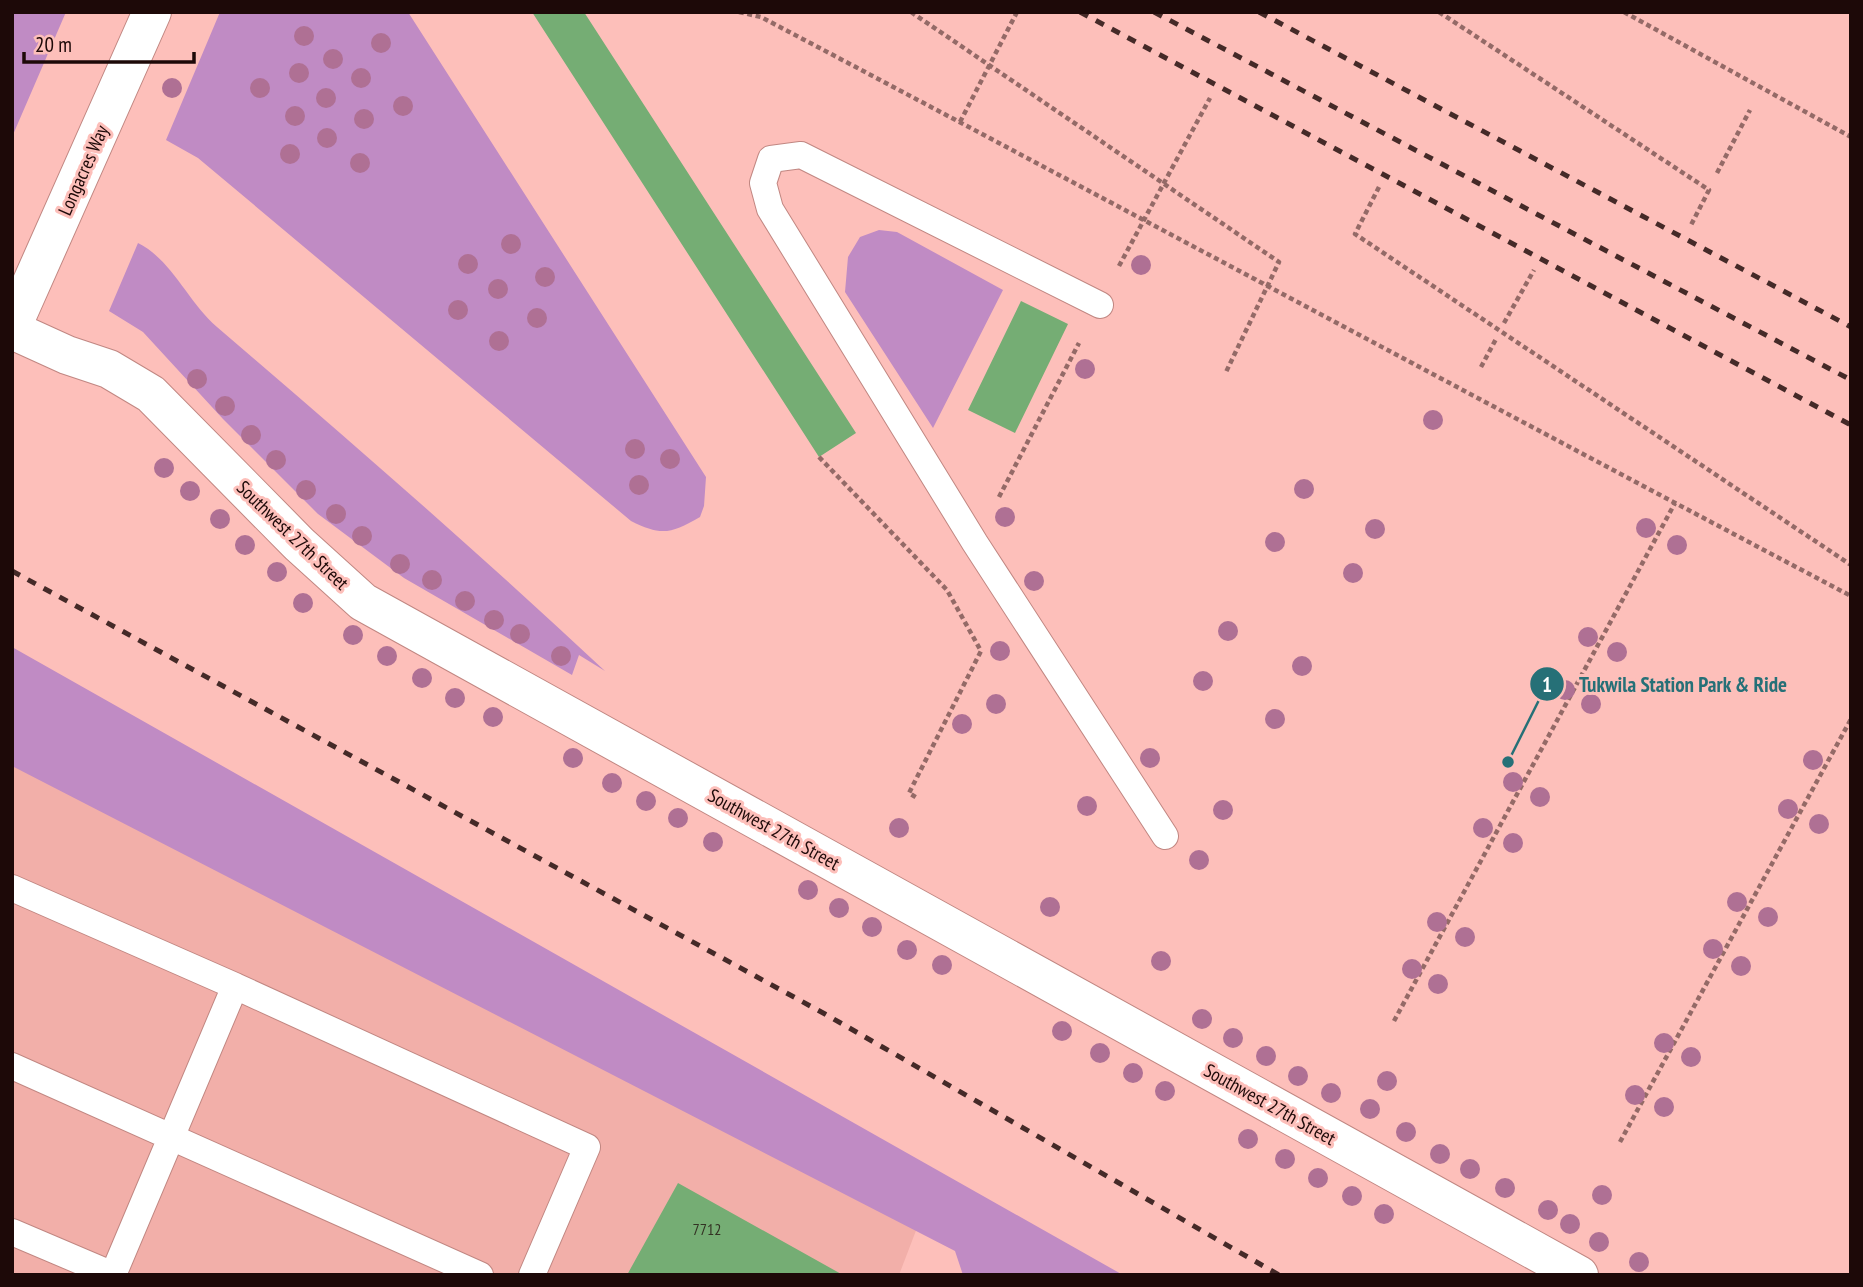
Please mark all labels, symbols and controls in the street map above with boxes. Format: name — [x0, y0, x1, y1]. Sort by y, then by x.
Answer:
scale bar — [24, 21, 194, 65]
text: 20 m — [35, 31, 72, 58]
street label: Longacres Way — [52, 120, 114, 219]
street label: Southwest 27th Street — [232, 475, 355, 595]
callout: Tukwila Station Park & Ride — [1530, 663, 1802, 705]
text: 1 — [1542, 671, 1552, 698]
text: Tukwila Station Park & Ride — [1579, 671, 1787, 698]
street label: Southwest 27th Street — [704, 783, 845, 875]
street label: Southwest 27th Street — [1200, 1058, 1341, 1150]
house number: 7712 — [693, 1219, 721, 1239]

